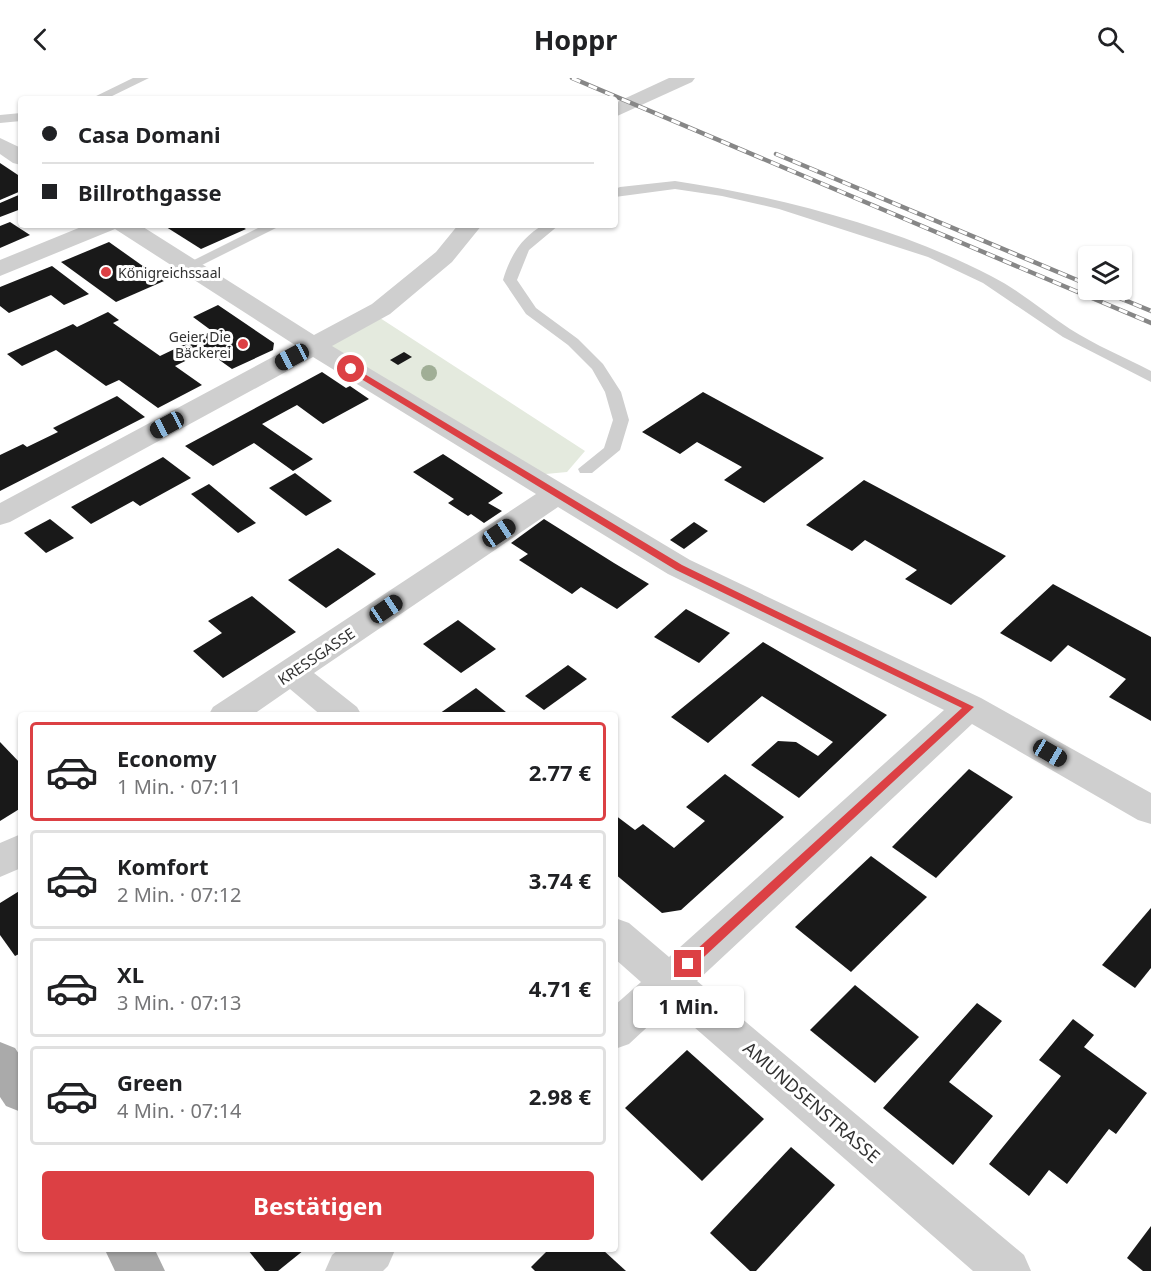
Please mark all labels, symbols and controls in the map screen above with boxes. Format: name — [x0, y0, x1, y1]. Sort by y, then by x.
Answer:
text: Hoppr — [534, 21, 617, 58]
icon: back — [24, 23, 57, 56]
icon: search — [1094, 23, 1127, 56]
text: Casa Domani — [78, 119, 221, 149]
text: Billrothgasse — [78, 177, 222, 207]
map controls — [1078, 246, 1132, 300]
button: layers — [1078, 246, 1132, 300]
place label: Königreichssaal — [118, 263, 221, 282]
marker: Königreichssaal — [99, 265, 113, 279]
place label: Geier. Die Bäckerei — [169, 327, 231, 362]
marker: Geier. Die Bäckerei — [236, 337, 250, 351]
car — [272, 341, 312, 373]
route start — [337, 355, 364, 382]
car — [147, 409, 187, 441]
car — [479, 515, 519, 551]
car — [366, 591, 406, 627]
street label: KRESSGASSE — [274, 623, 358, 689]
car — [1030, 736, 1070, 770]
text: Economy — [117, 743, 216, 773]
icon: car — [45, 745, 99, 799]
text: 2.77 € — [529, 757, 591, 787]
text: 1 Min. · 07:11 — [117, 773, 242, 800]
text: Komfort — [117, 851, 208, 881]
icon: car — [45, 853, 99, 907]
text: 3.74 € — [529, 865, 591, 895]
text: 2 Min. · 07:12 — [117, 881, 242, 908]
route end — [674, 950, 701, 977]
text: XL — [117, 959, 144, 989]
icon: car — [45, 961, 99, 1015]
text: 4.71 € — [529, 973, 591, 1003]
callout: 1 Min. — [632, 985, 744, 1027]
text: 3 Min. · 07:13 — [117, 989, 242, 1016]
text: 1 Min. — [658, 993, 719, 1020]
street label: AMUNDSENSTRASSE — [739, 1036, 885, 1168]
text: Green — [117, 1067, 183, 1097]
icon: car — [45, 1069, 99, 1123]
text: 2.98 € — [529, 1081, 591, 1111]
text: 4 Min. · 07:14 — [117, 1097, 242, 1124]
button: Bestätigen — [42, 1171, 594, 1240]

